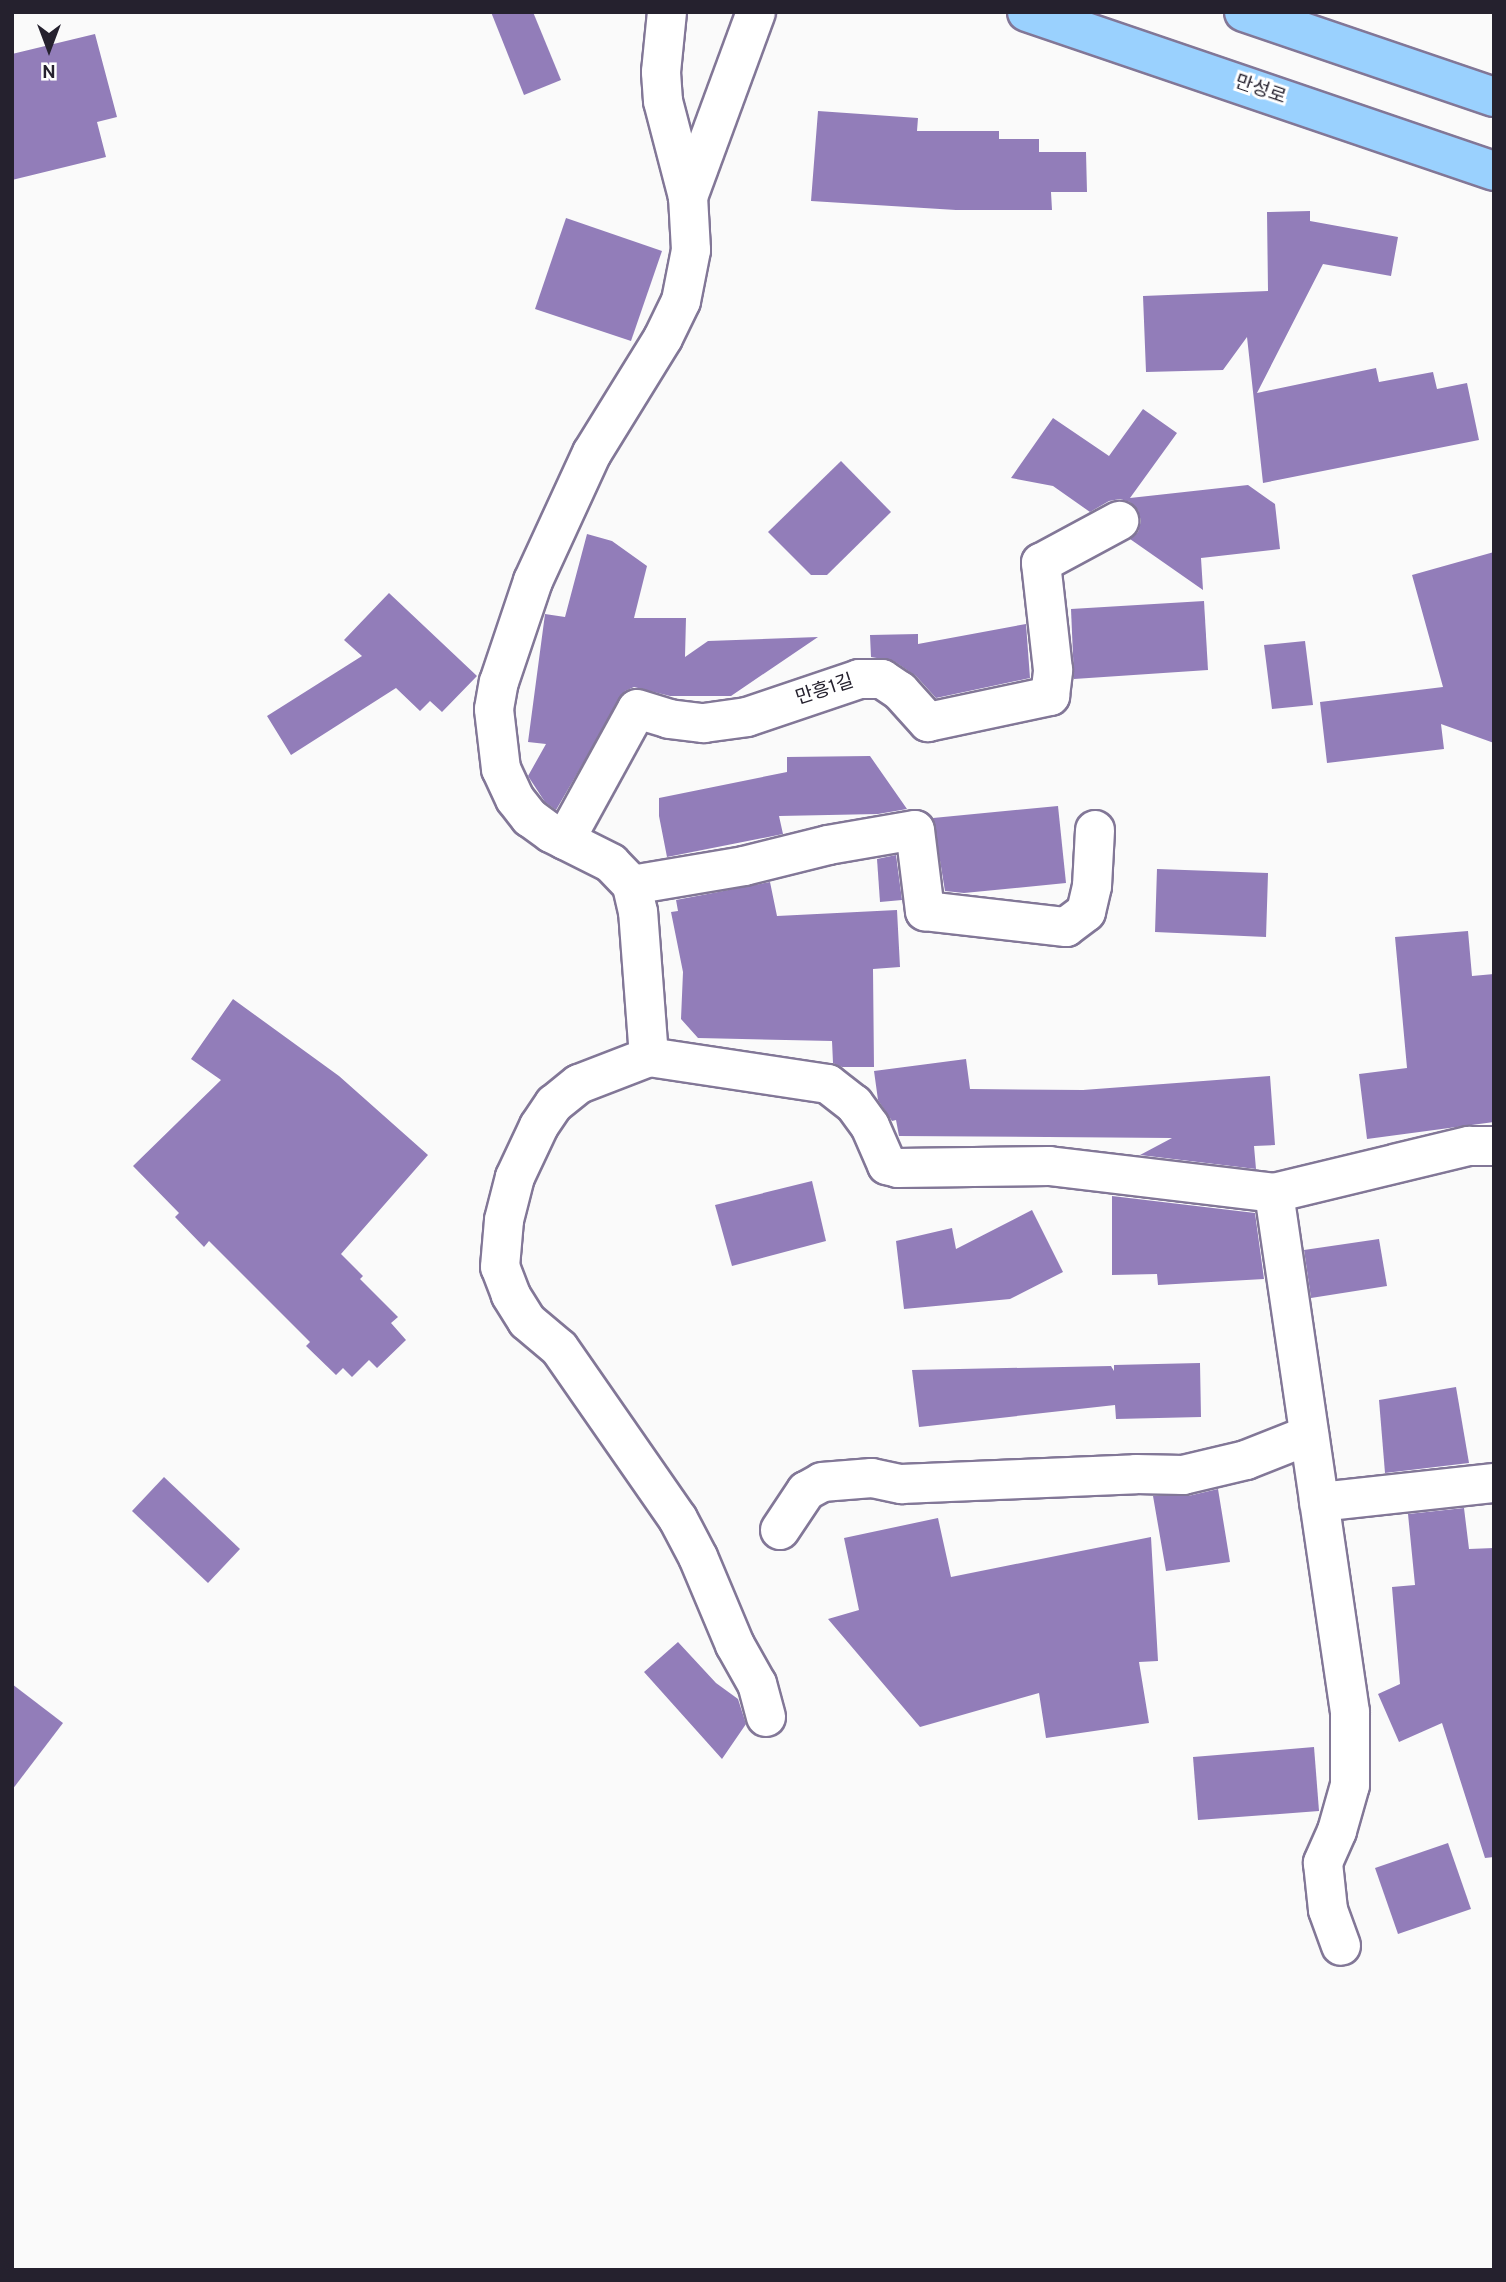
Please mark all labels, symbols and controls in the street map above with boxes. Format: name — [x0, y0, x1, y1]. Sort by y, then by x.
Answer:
north arrow — [14, 14, 84, 84]
text: N — [42, 58, 56, 82]
street label: 만성로 — [1231, 72, 1289, 110]
street label: 만흥1길 — [793, 671, 857, 711]

